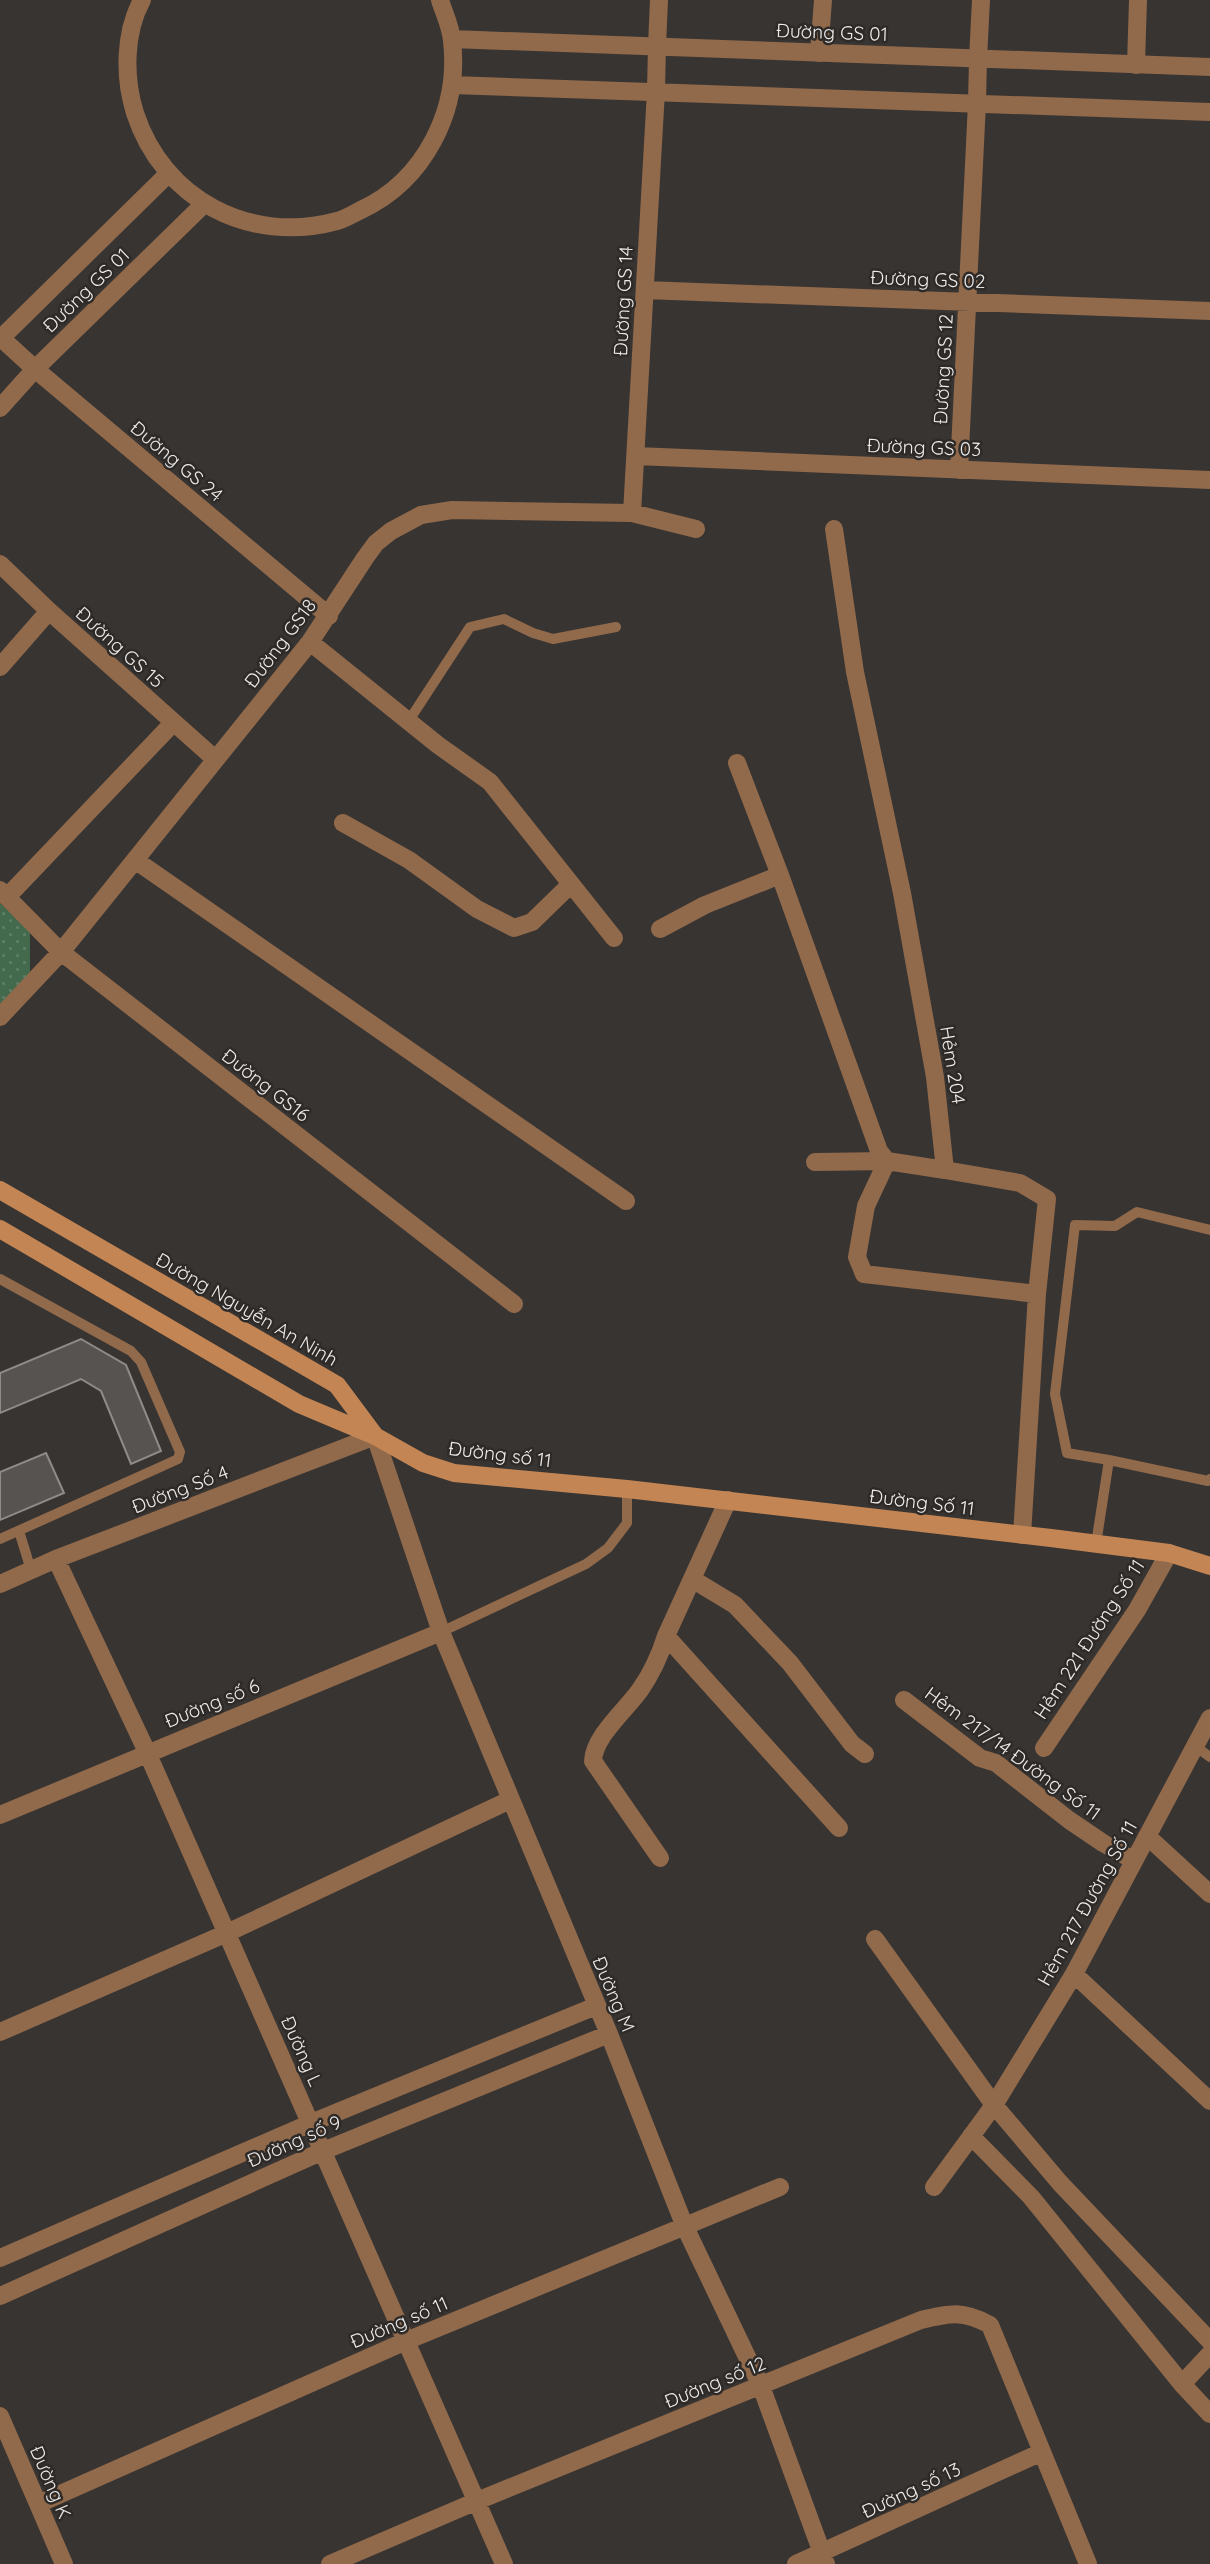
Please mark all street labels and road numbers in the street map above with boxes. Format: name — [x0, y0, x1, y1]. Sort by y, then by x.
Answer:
street label: Đường GS 01 — [776, 18, 888, 46]
street label: Đường GS 01 — [38, 243, 134, 337]
street label: Đường GS 14 — [608, 246, 638, 356]
street label: Đường GS 02 — [870, 265, 986, 293]
street label: Đường GS 12 — [928, 313, 958, 425]
street label: Đường GS 24 — [126, 415, 228, 507]
street label: Đường GS 03 — [866, 433, 982, 461]
street label: Đường GS18 — [239, 594, 321, 692]
street label: Đường GS 15 — [71, 601, 169, 693]
street label: Hẻm 204 — [935, 1024, 971, 1106]
street label: Đường GS16 — [217, 1043, 315, 1127]
street label: Đường Nguyễn An Ninh — [152, 1247, 342, 1371]
street label: Đường số 11 — [447, 1436, 553, 1472]
street label: Đường Số 4 — [128, 1460, 232, 1518]
street label: Đường Số 11 — [868, 1484, 976, 1520]
street label: Hẻm 221 Đường Số 11 — [1028, 1555, 1150, 1723]
street label: Đường số 6 — [161, 1673, 263, 1733]
street label: Hẻm 217/14 Đường Số 11 — [920, 1681, 1106, 1825]
street label: Hẻm 217 Đường Số 11 — [1032, 1816, 1142, 1990]
street label: Đường M — [587, 1953, 641, 2035]
street label: Đường L — [276, 2012, 328, 2090]
street label: Đường số 9 — [243, 2110, 345, 2172]
street label: Đường số 11 — [347, 2291, 451, 2353]
street label: Đường số 12 — [661, 2351, 769, 2413]
street label: Đường K — [25, 2442, 77, 2522]
street label: Đường số 13 — [858, 2457, 964, 2523]

